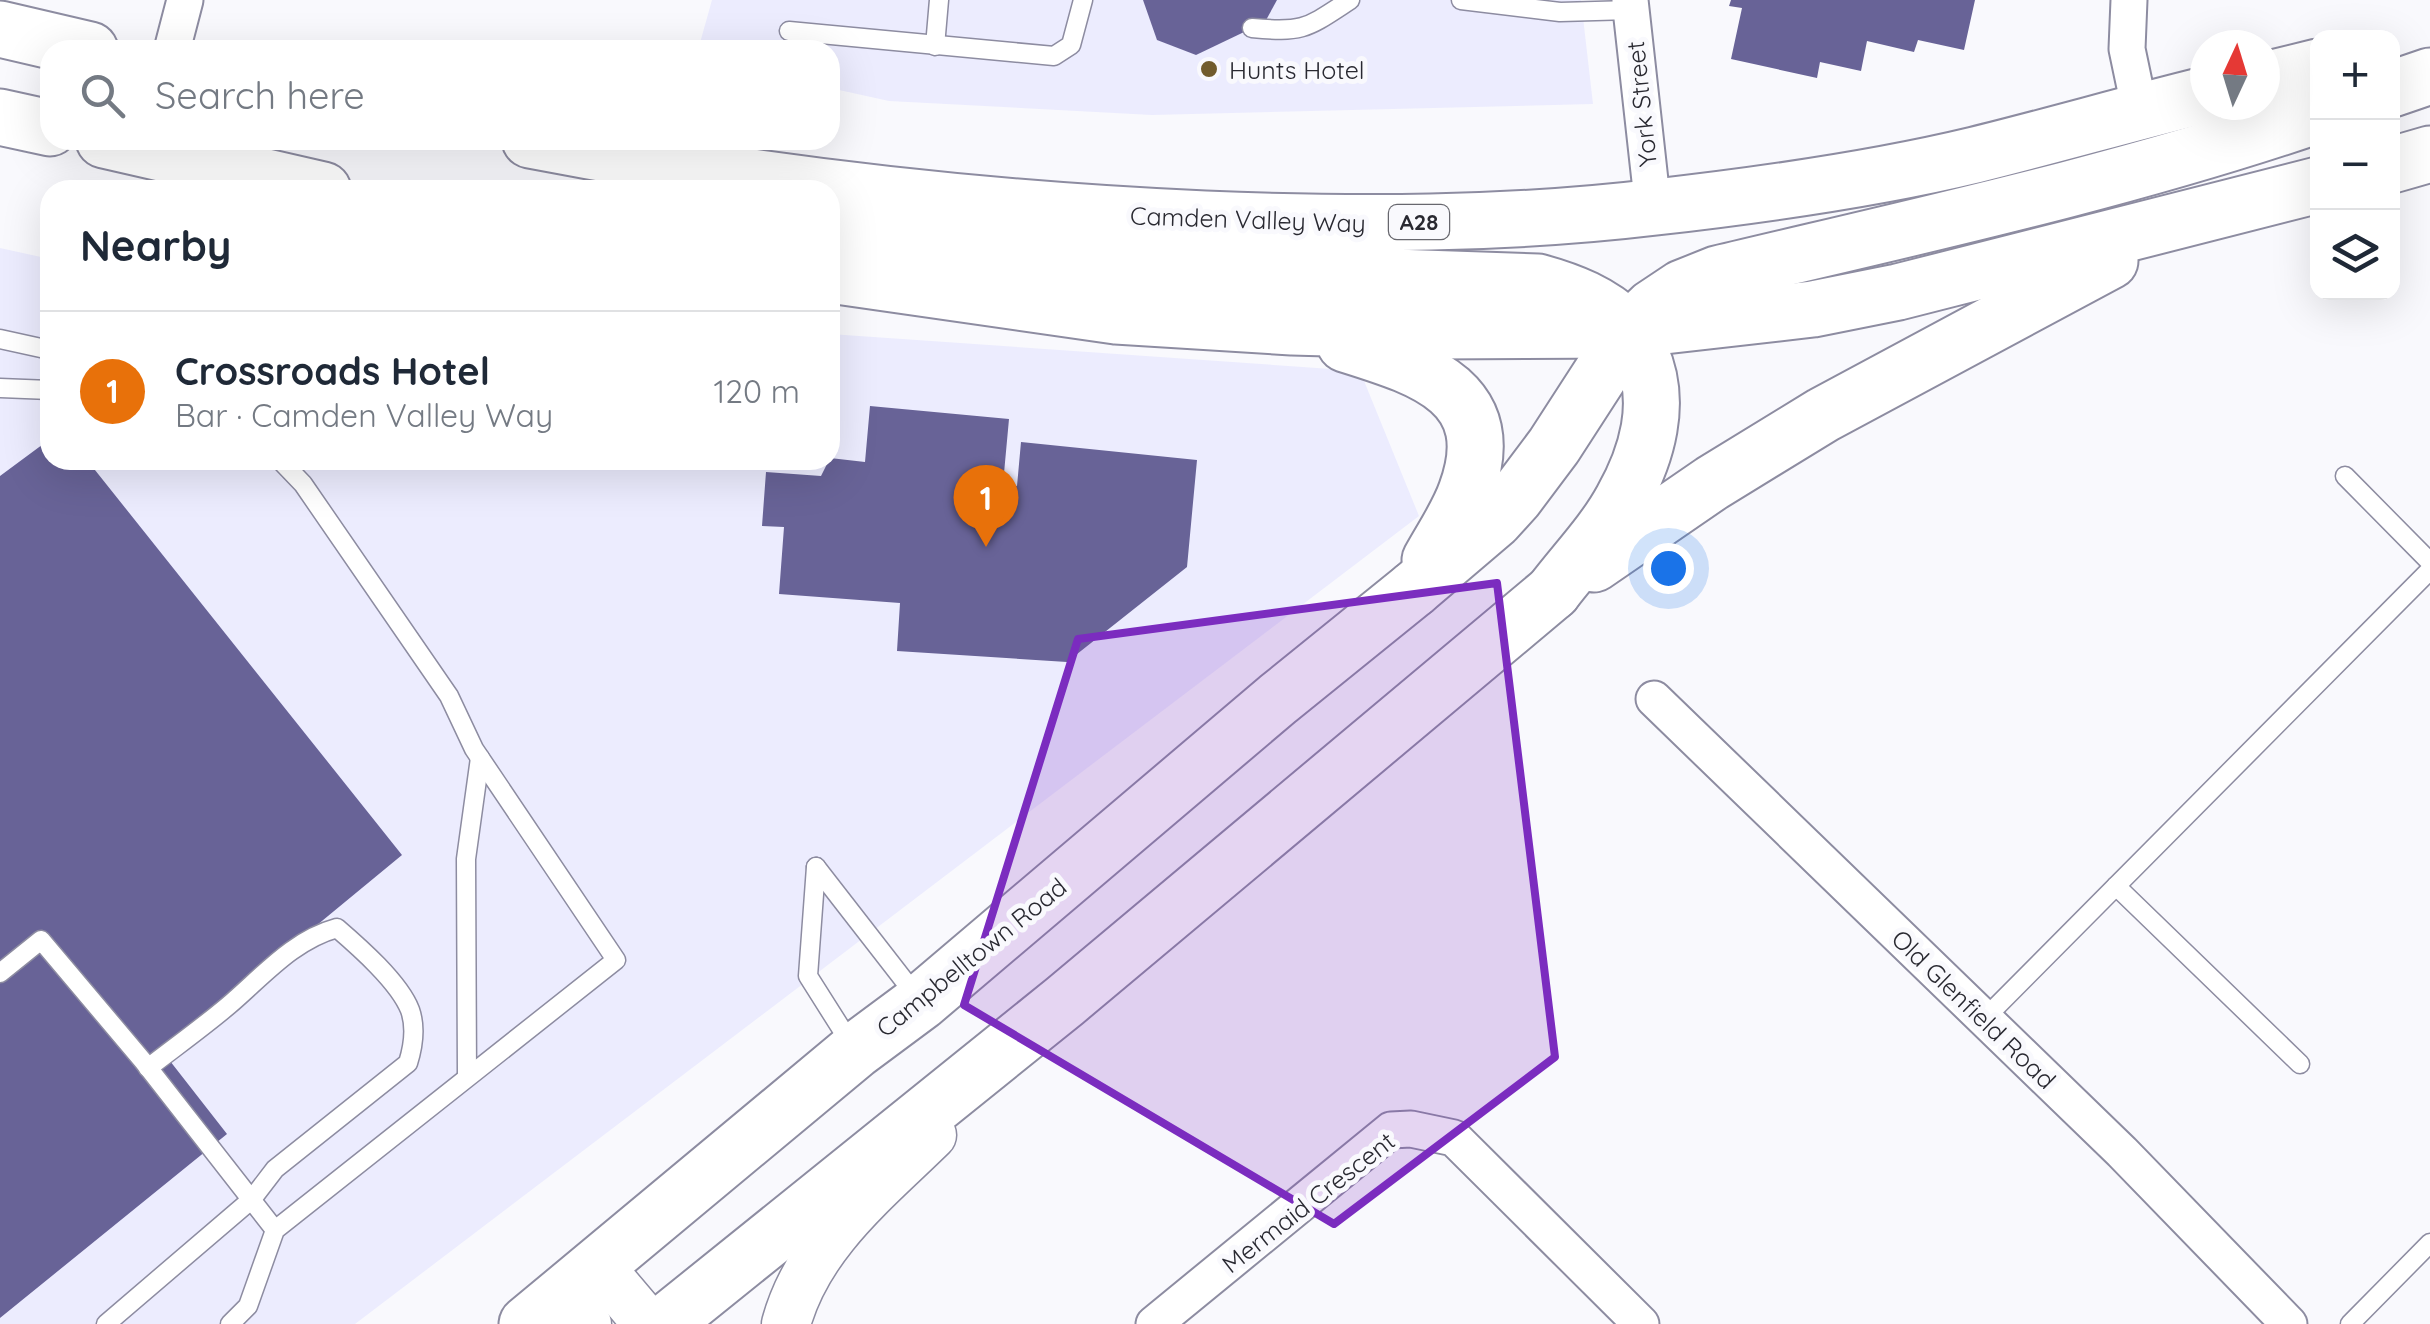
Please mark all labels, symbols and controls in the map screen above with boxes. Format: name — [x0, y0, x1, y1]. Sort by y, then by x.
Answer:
north arrow — [2190, 30, 2280, 120]
map controls — [2310, 30, 2400, 300]
button: + — [2310, 30, 2400, 120]
search box — [40, 40, 840, 150]
street label: York Street — [1619, 40, 1663, 168]
place label: Hunts Hotel — [1229, 54, 1365, 85]
marker: Hunts Hotel — [1198, 58, 1220, 80]
icon: search — [75, 68, 130, 123]
text: Search here — [155, 71, 365, 119]
button: − — [2310, 120, 2400, 210]
street label: Camden Valley Way — [1130, 199, 1366, 239]
road number: A28 — [1389, 205, 1449, 239]
button: layers — [2310, 210, 2400, 300]
text: Nearby — [80, 219, 231, 272]
text: Crossroads Hotel — [175, 347, 490, 395]
text: 1 — [106, 371, 119, 411]
text: 120 m — [713, 371, 800, 411]
text: Bar · Camden Valley Way — [175, 395, 553, 435]
pin: 1 — [954, 464, 1018, 547]
your location — [1643, 543, 1694, 594]
street label: Campbelltown Road — [870, 871, 1072, 1043]
street label: Old Glenfield Road — [1886, 923, 2062, 1095]
street label: Mermaid Crescent — [1215, 1125, 1401, 1279]

